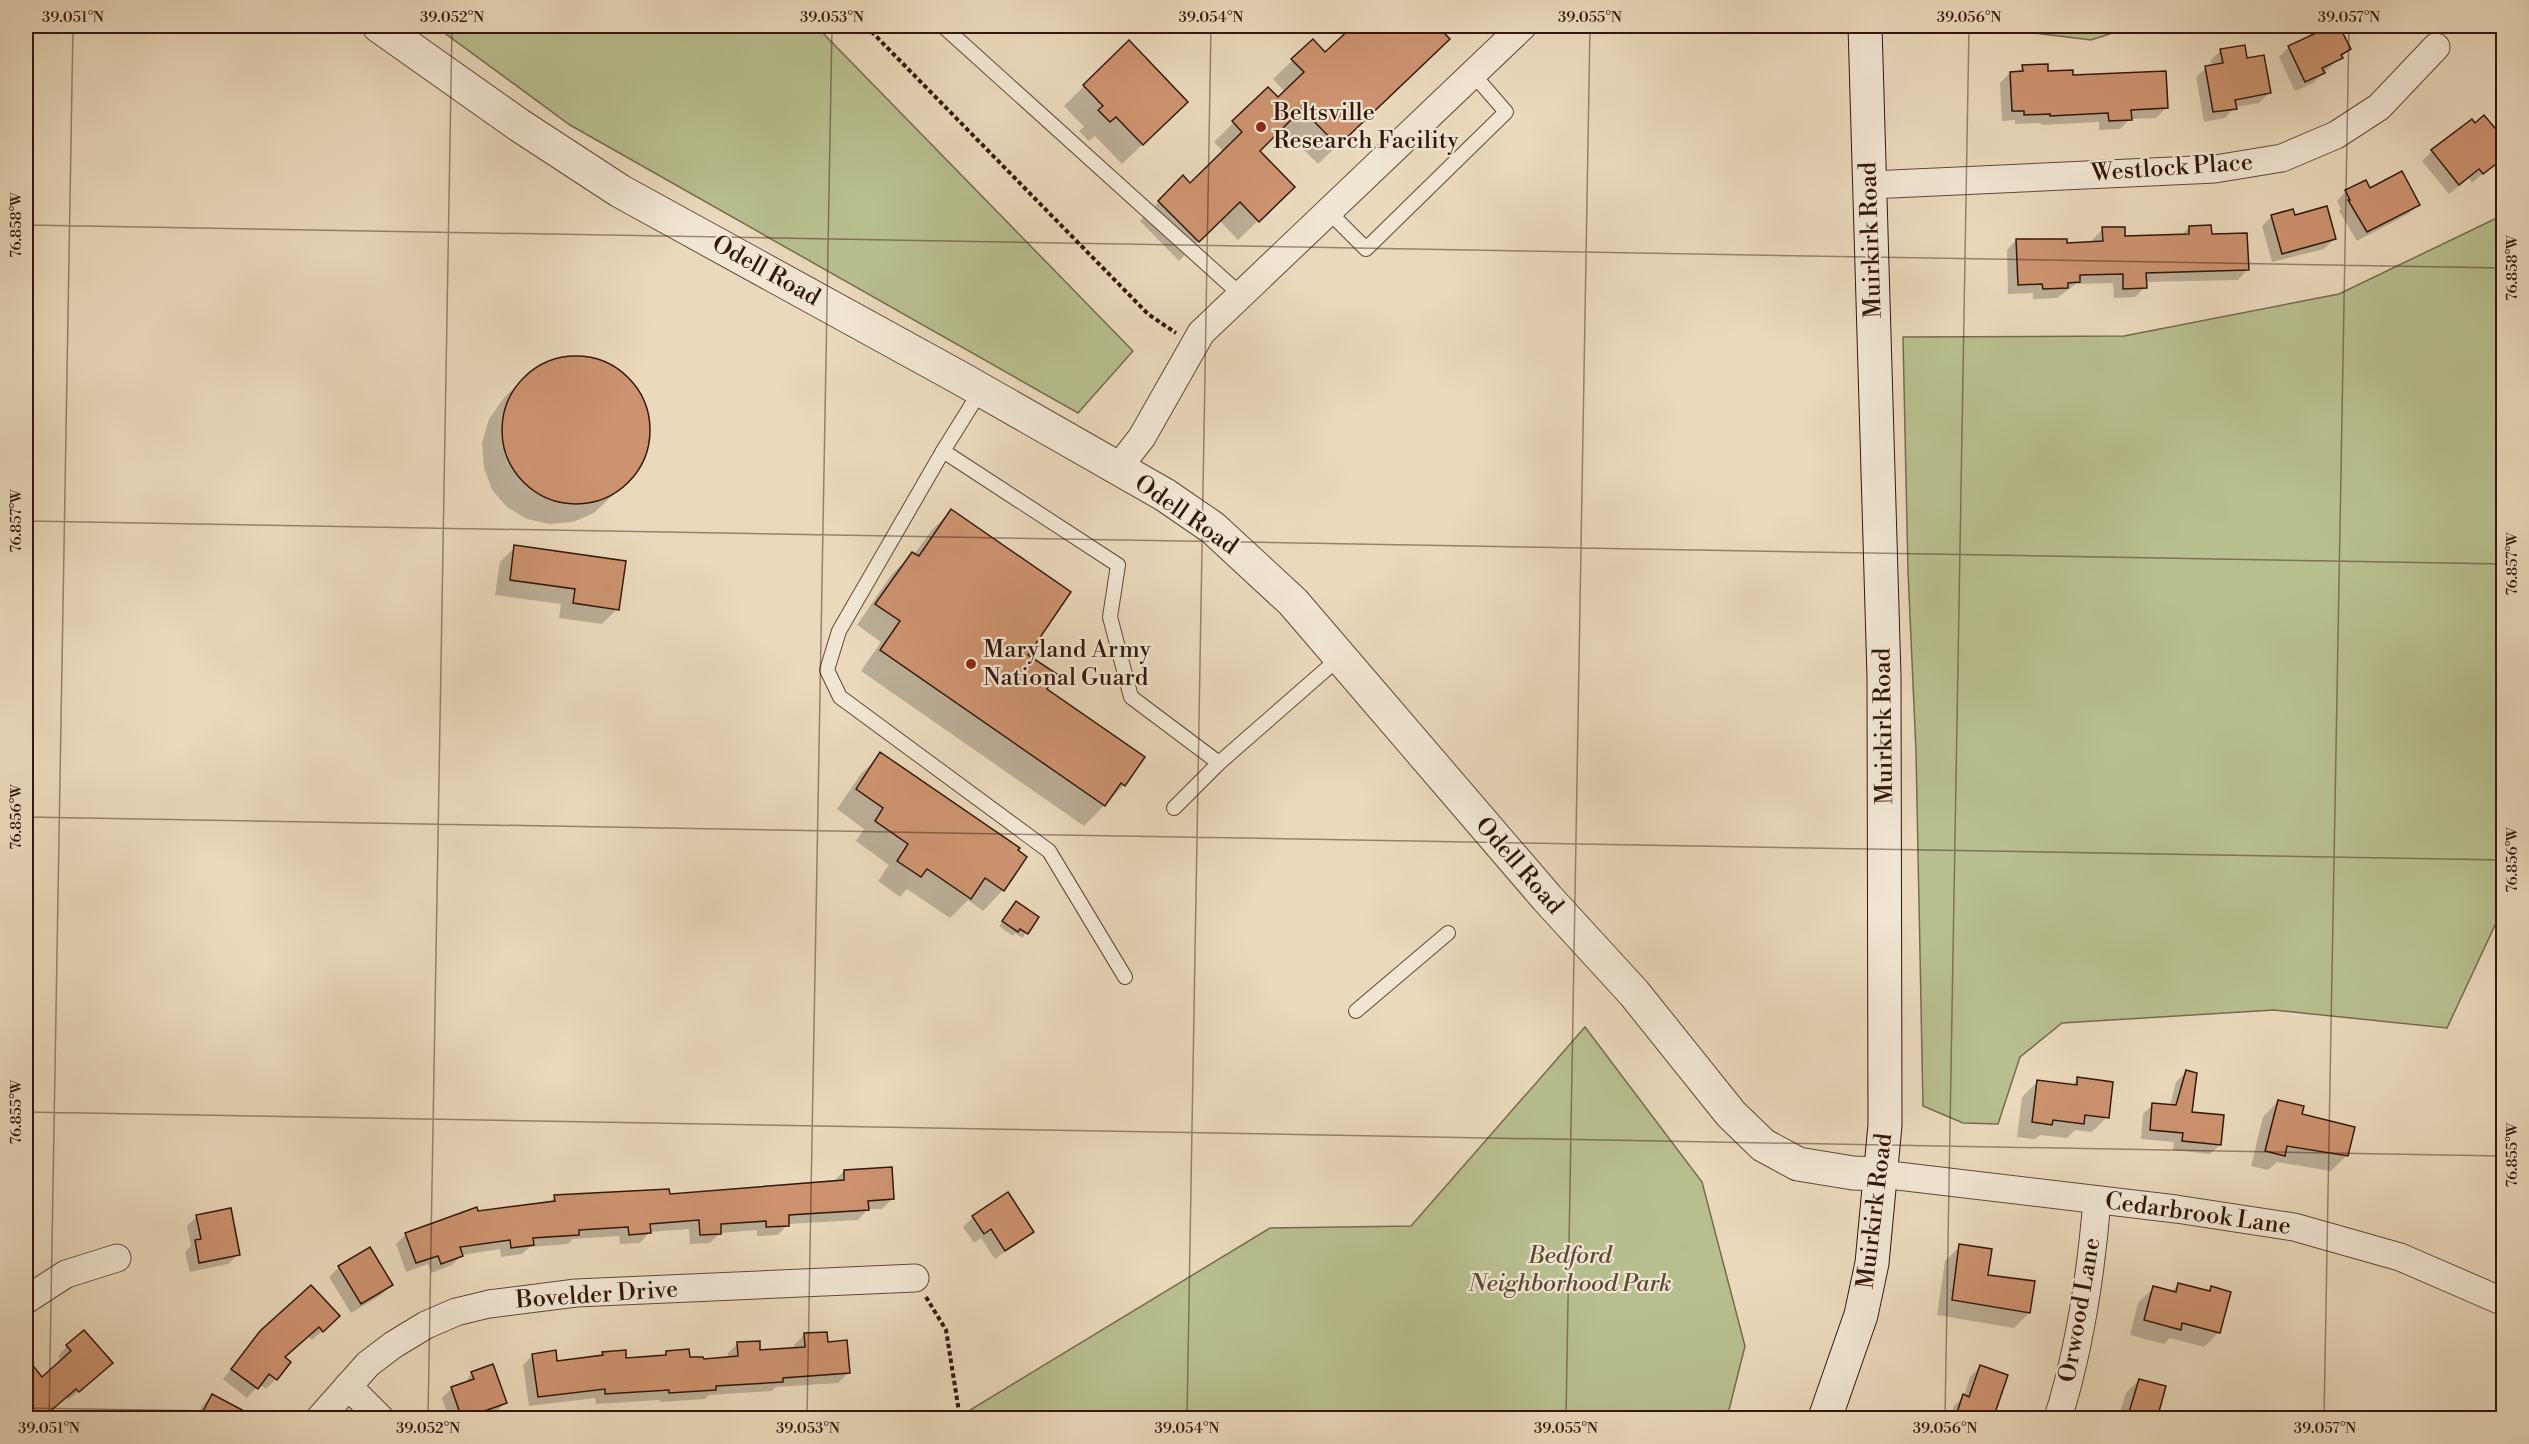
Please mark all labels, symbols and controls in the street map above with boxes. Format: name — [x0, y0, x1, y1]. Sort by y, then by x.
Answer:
text: 39.051°N — [42, 8, 104, 27]
text: 39.052°N — [420, 8, 484, 27]
text: 39.053°N — [800, 8, 864, 27]
text: 39.054°N — [1179, 8, 1243, 27]
text: 39.055°N — [1558, 8, 1622, 27]
text: 39.056°N — [1937, 8, 2001, 27]
text: 39.057°N — [2318, 8, 2380, 27]
place label: Beltsville Research Facility — [1272, 98, 1459, 156]
marker: Beltsville Research Facility — [1254, 120, 1268, 134]
street label: Westlock Place — [2089, 147, 2254, 189]
street label: Muirkirk Road — [1853, 161, 1889, 319]
text: 76.858°W — [7, 192, 26, 258]
street label: Odell Road — [707, 229, 826, 313]
text: 76.858°W — [2503, 235, 2522, 301]
street label: Odell Road — [1129, 468, 1244, 562]
text: 76.857°W — [7, 489, 26, 553]
text: 76.857°W — [2503, 532, 2522, 596]
place label: Maryland Army National Guard — [983, 635, 1152, 693]
street label: Muirkirk Road — [1868, 647, 1900, 805]
marker: Maryland Army National Guard — [964, 657, 978, 671]
text: 76.856°W — [7, 784, 26, 850]
street label: Odell Road — [1469, 811, 1570, 921]
text: 76.856°W — [2503, 827, 2522, 893]
text: 76.855°W — [7, 1079, 26, 1144]
text: 76.855°W — [2503, 1122, 2522, 1187]
street label: Muirkirk Road — [1851, 1131, 1899, 1291]
street label: Cedarbrook Lane — [2103, 1186, 2293, 1242]
street label: Orwood Lane — [2053, 1235, 2107, 1385]
park label: Bedford Neighborhood Park — [1467, 1241, 1672, 1299]
street label: Bovelder Drive — [514, 1274, 679, 1316]
text: 39.051°N — [18, 1419, 80, 1438]
text: 39.052°N — [396, 1419, 460, 1438]
text: 39.053°N — [776, 1419, 840, 1438]
text: 39.054°N — [1155, 1419, 1219, 1438]
text: 39.055°N — [1534, 1419, 1598, 1438]
text: 39.056°N — [1913, 1419, 1977, 1438]
text: 39.057°N — [2294, 1419, 2356, 1438]

